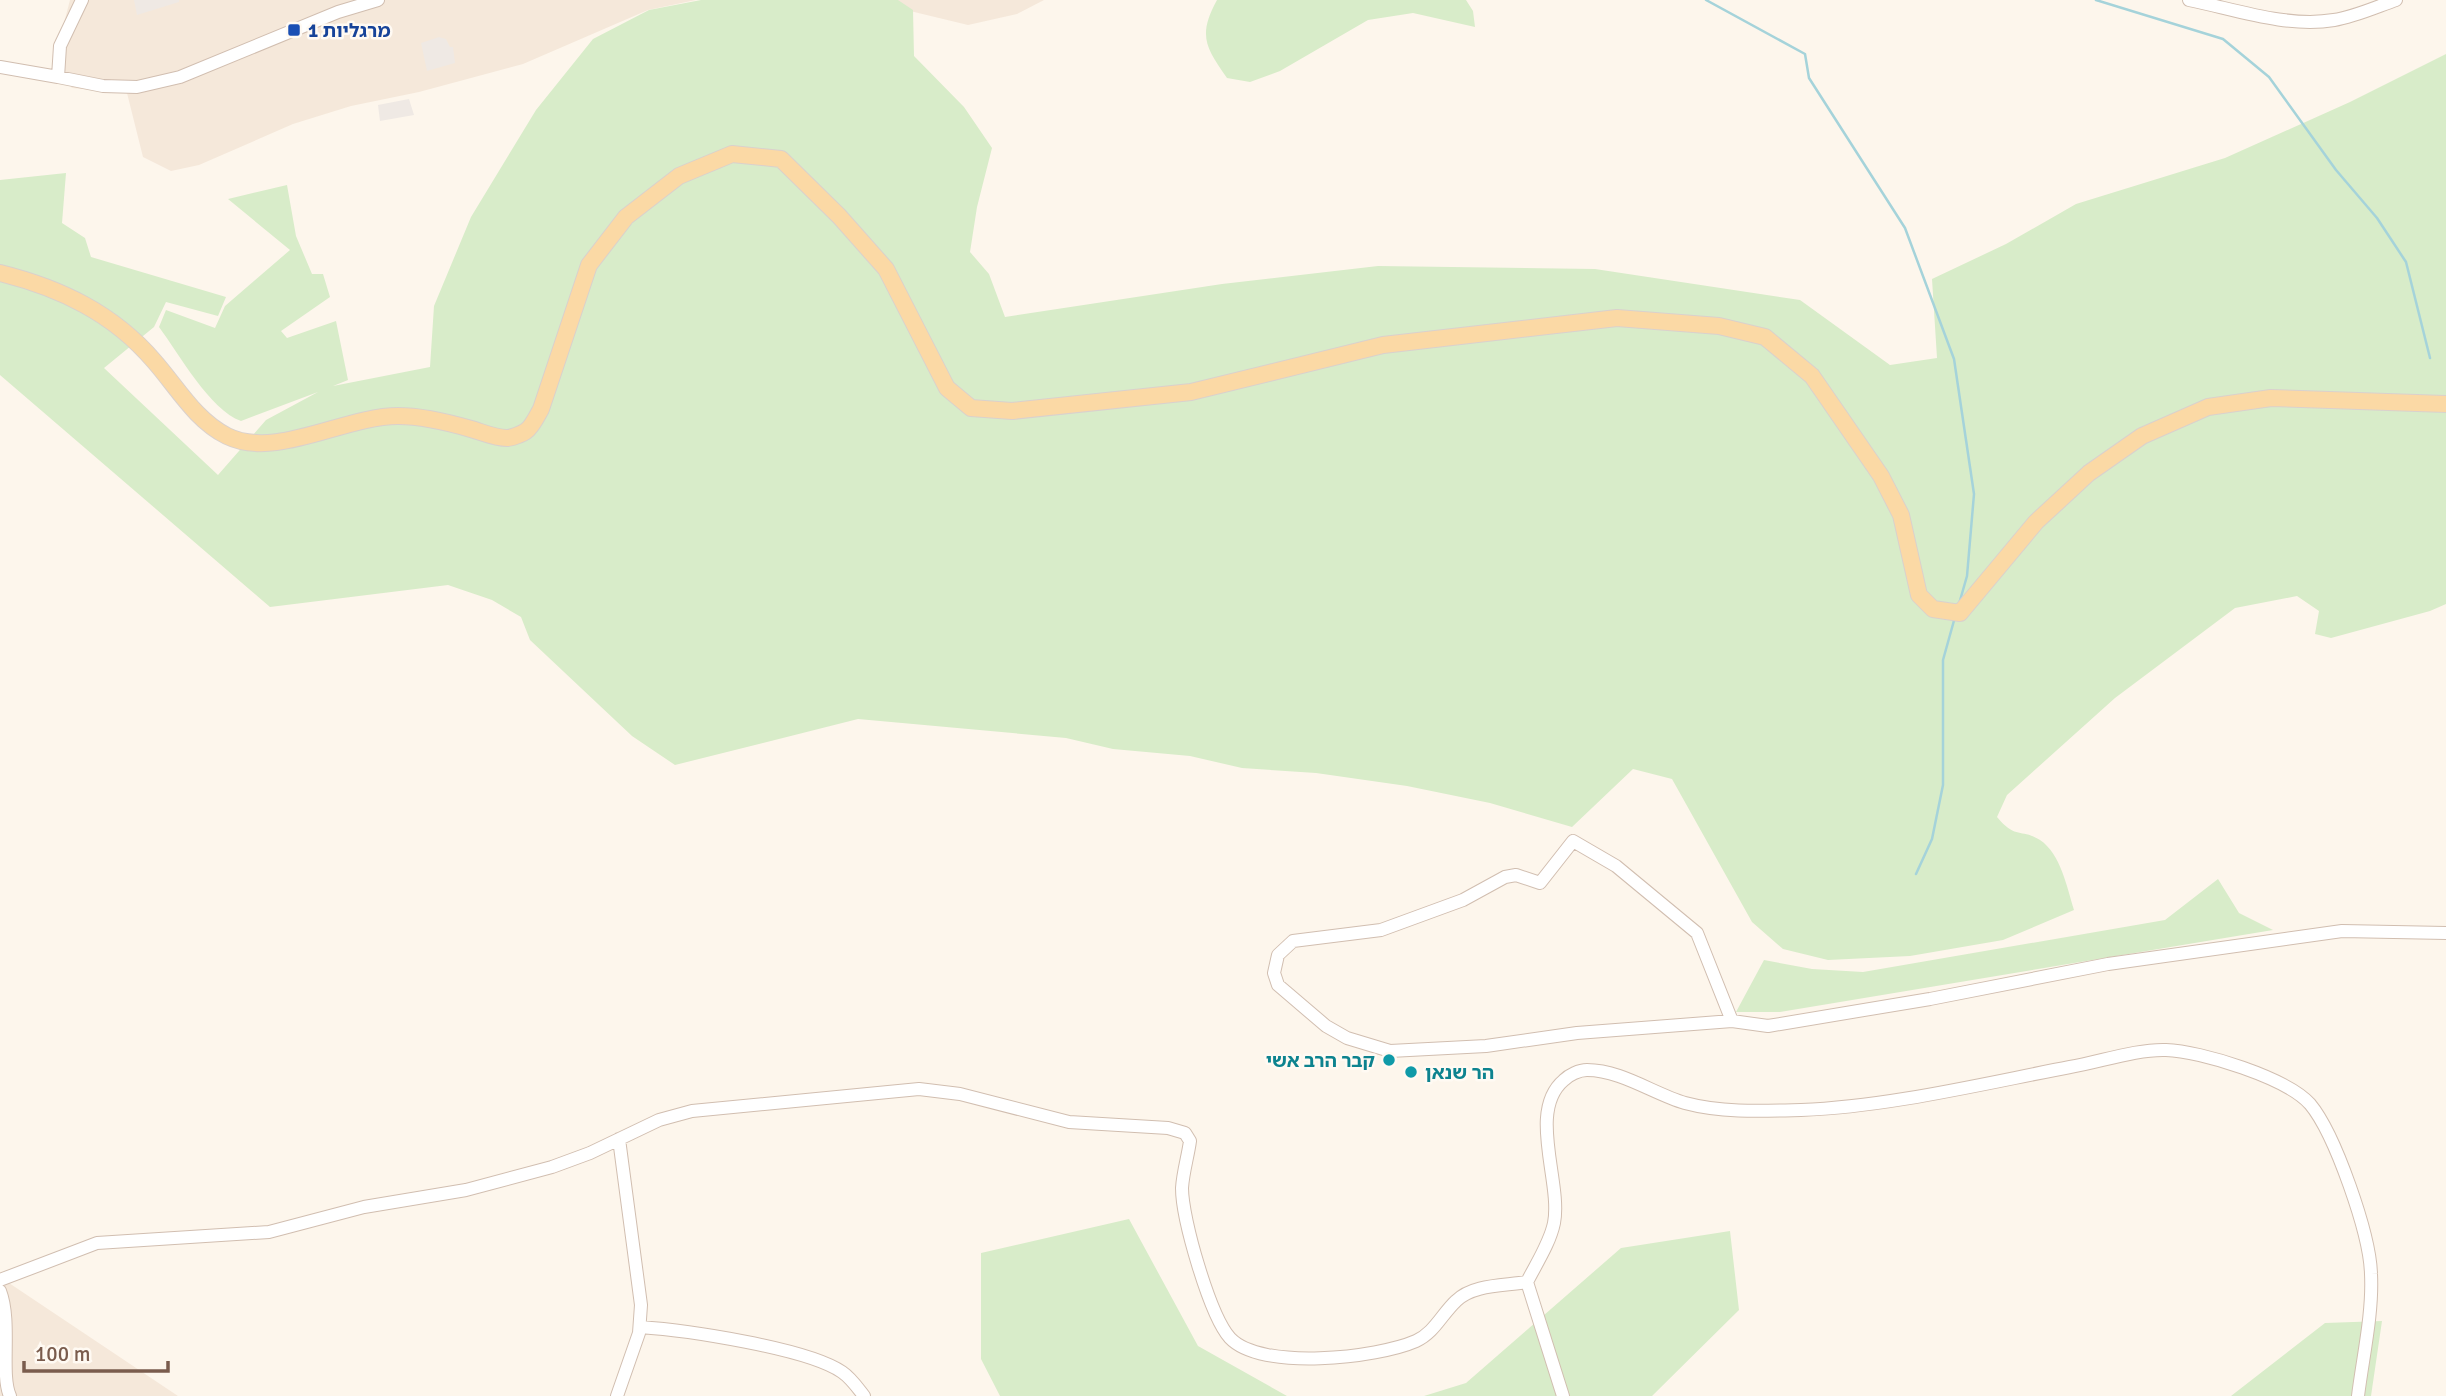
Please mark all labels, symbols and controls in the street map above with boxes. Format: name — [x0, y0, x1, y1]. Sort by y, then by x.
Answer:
place label: מרגליות 1 — [308, 19, 391, 43]
marker: מרגליות 1 — [286, 22, 302, 38]
place label: קבר הרב אשי — [1266, 1049, 1375, 1073]
marker: קבר הרב אשי — [1381, 1052, 1397, 1068]
place label: הר שנאן — [1425, 1061, 1494, 1085]
marker: הר שנאן — [1403, 1064, 1419, 1080]
scale bar — [24, 1330, 168, 1374]
text: 100 m — [35, 1341, 90, 1367]

